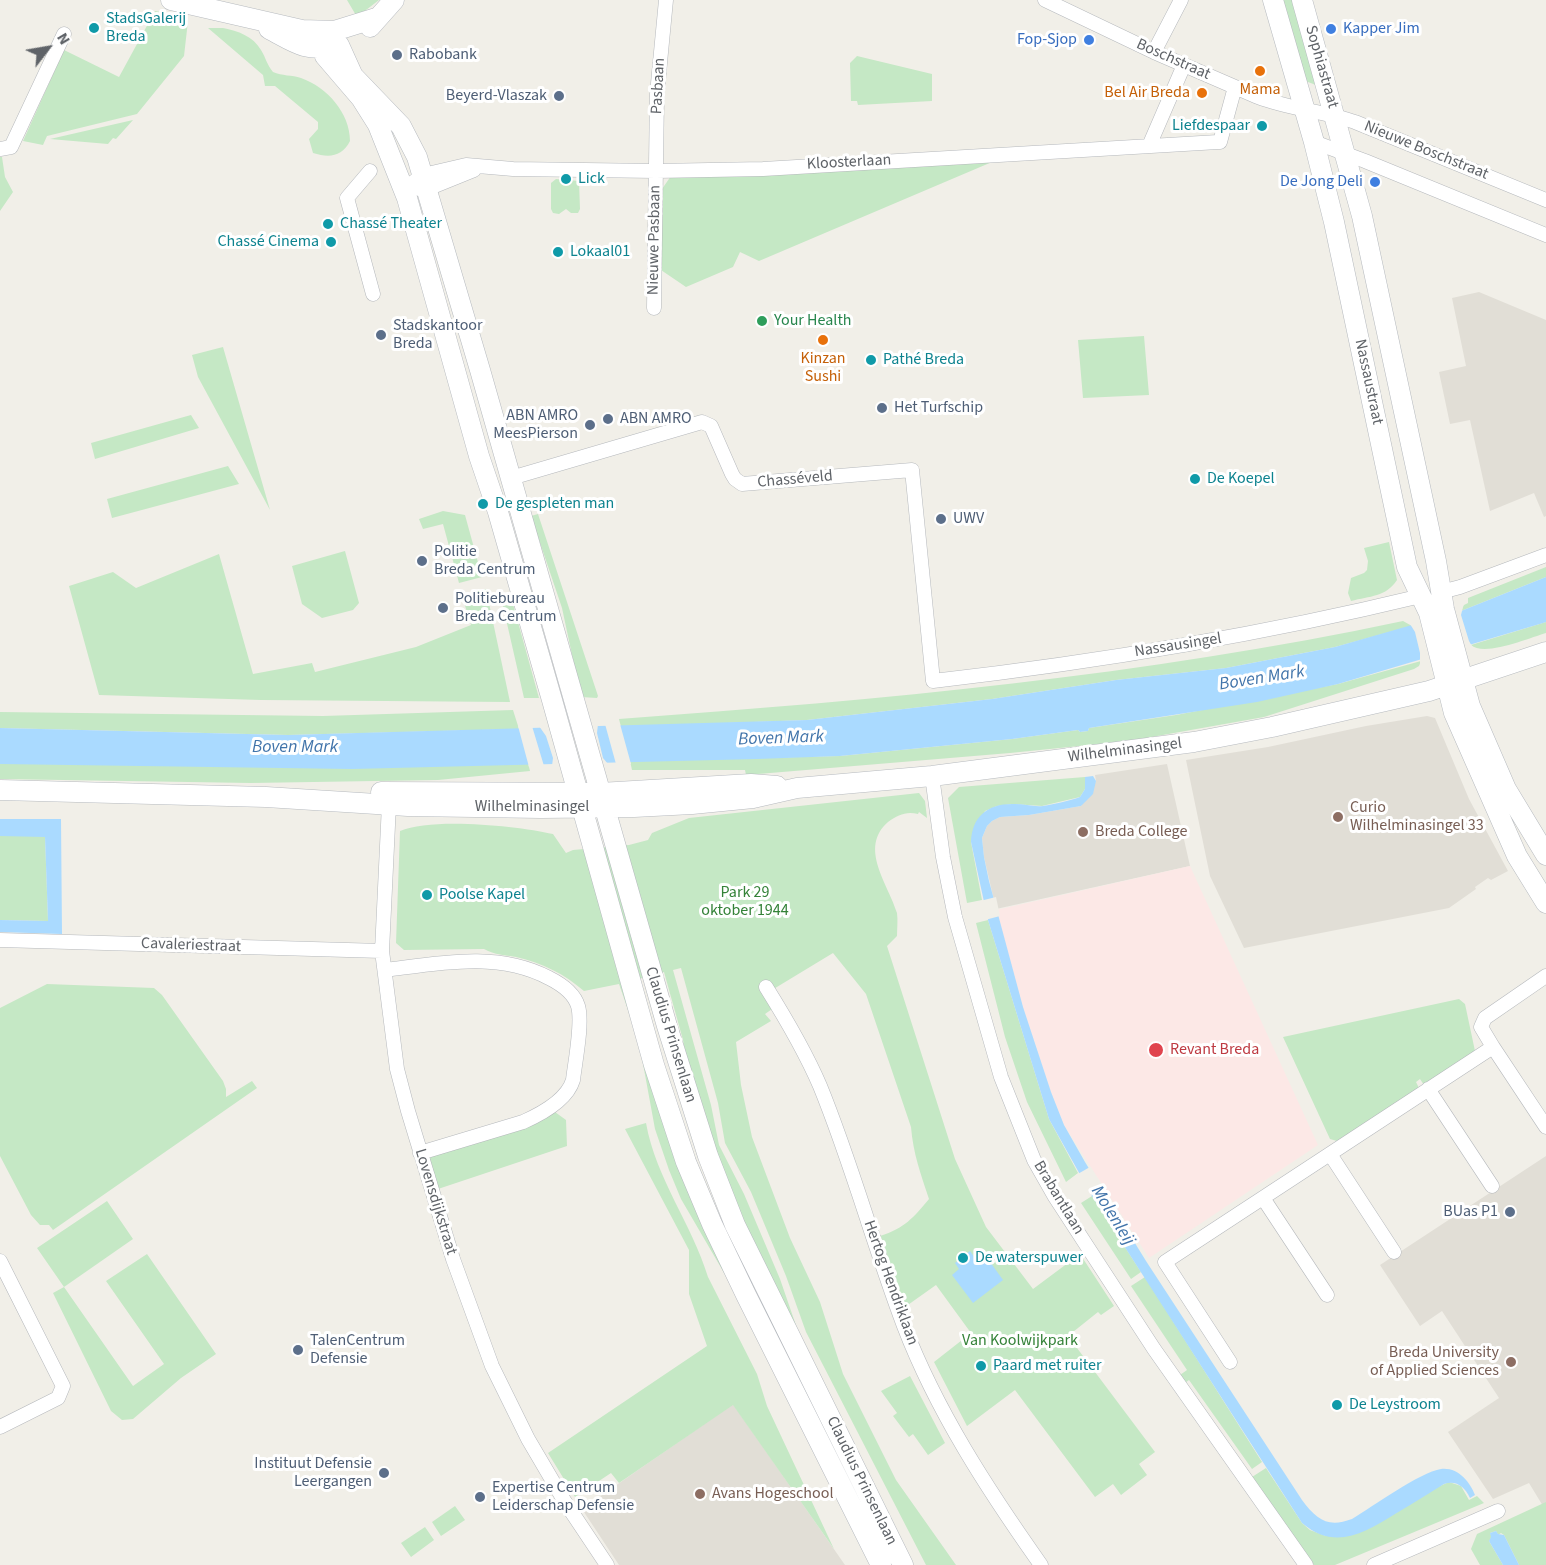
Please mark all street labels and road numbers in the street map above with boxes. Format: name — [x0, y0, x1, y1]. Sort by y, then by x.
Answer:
street label: Sophiastraat — [1300, 23, 1342, 111]
street label: Boschstraat — [1133, 35, 1213, 85]
street label: Pasbaan — [648, 57, 670, 115]
street label: Nieuwe Boschstraat — [1361, 117, 1491, 185]
street label: Kloosterlaan — [806, 151, 892, 175]
street label: Nieuwe Pasbaan — [644, 185, 666, 295]
street label: Nassaustraat — [1350, 338, 1386, 426]
street label: Chasséveld — [756, 467, 834, 493]
street label: Nassausingel — [1133, 630, 1223, 662]
street label: Wilhelminasingel — [1067, 734, 1183, 768]
street label: Wilhelminasingel — [475, 797, 589, 817]
street label: Cavaleriestraat — [141, 935, 241, 957]
street label: Claudius Prinsenlaan — [640, 965, 700, 1105]
street label: Lovensdijkstraat — [410, 1147, 460, 1257]
street label: Brabantlaan — [1029, 1158, 1087, 1238]
street label: Hertog Hendriklaan — [859, 1218, 921, 1348]
street label: Claudius Prinsenlaan — [821, 1413, 901, 1549]

